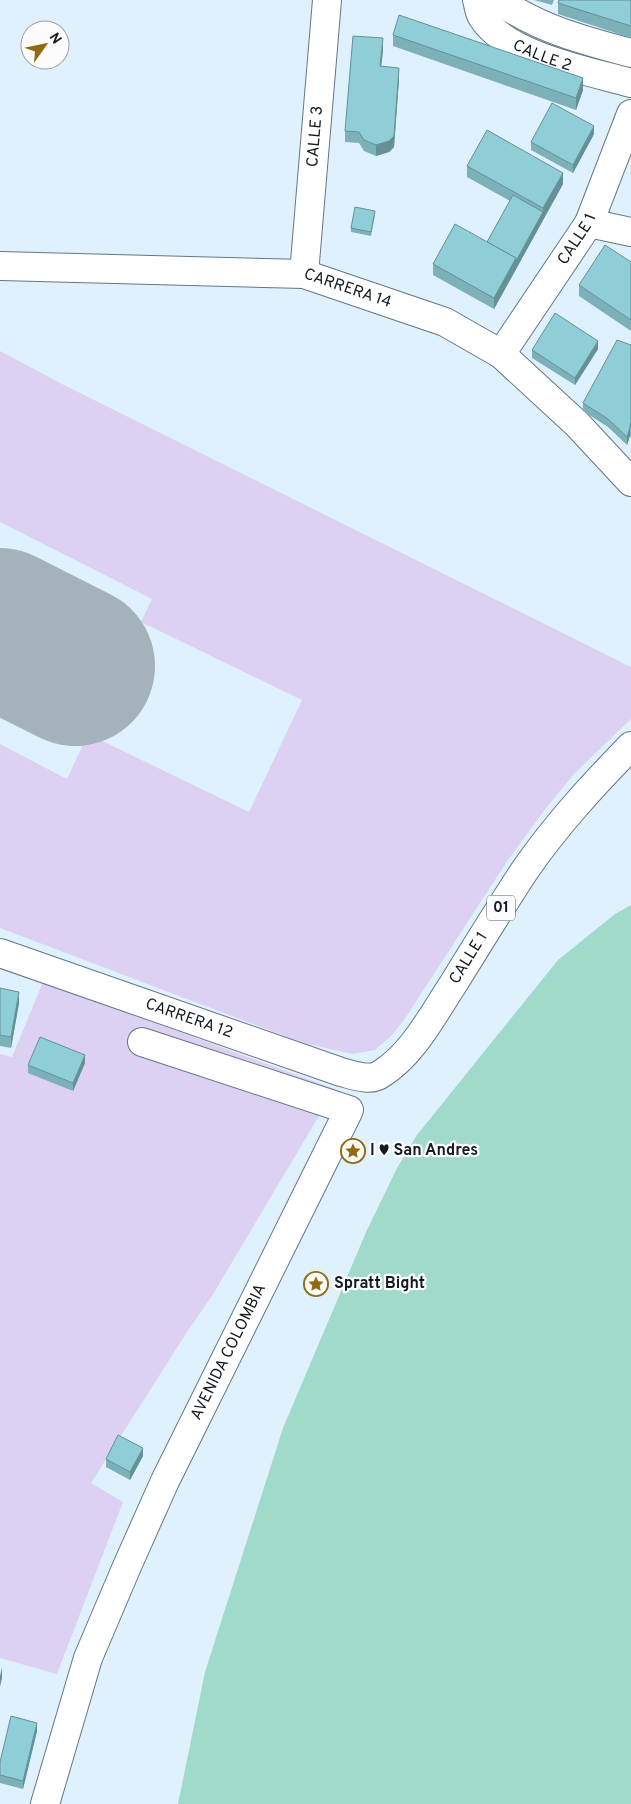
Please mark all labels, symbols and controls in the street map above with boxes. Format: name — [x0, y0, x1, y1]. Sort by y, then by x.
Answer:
north arrow — [20, 20, 70, 70]
text: N — [45, 30, 65, 48]
street label: CALLE 2 — [509, 36, 574, 77]
street label: CALLE 3 — [303, 105, 328, 168]
street label: CALLE 1 — [554, 211, 602, 269]
street label: CARRERA 14 — [301, 265, 394, 313]
road number: 01 — [487, 896, 515, 920]
street label: CALLE 1 — [445, 929, 493, 988]
street label: CARRERA 12 — [142, 994, 235, 1043]
place icon: I ♥ San Andres — [340, 1138, 366, 1164]
place label: I ♥ San Andres — [370, 1141, 478, 1161]
place icon: Spratt Bight — [303, 1271, 329, 1297]
place label: Spratt Bight — [334, 1274, 425, 1294]
street label: AVENIDA COLOMBIA — [187, 1281, 271, 1424]

